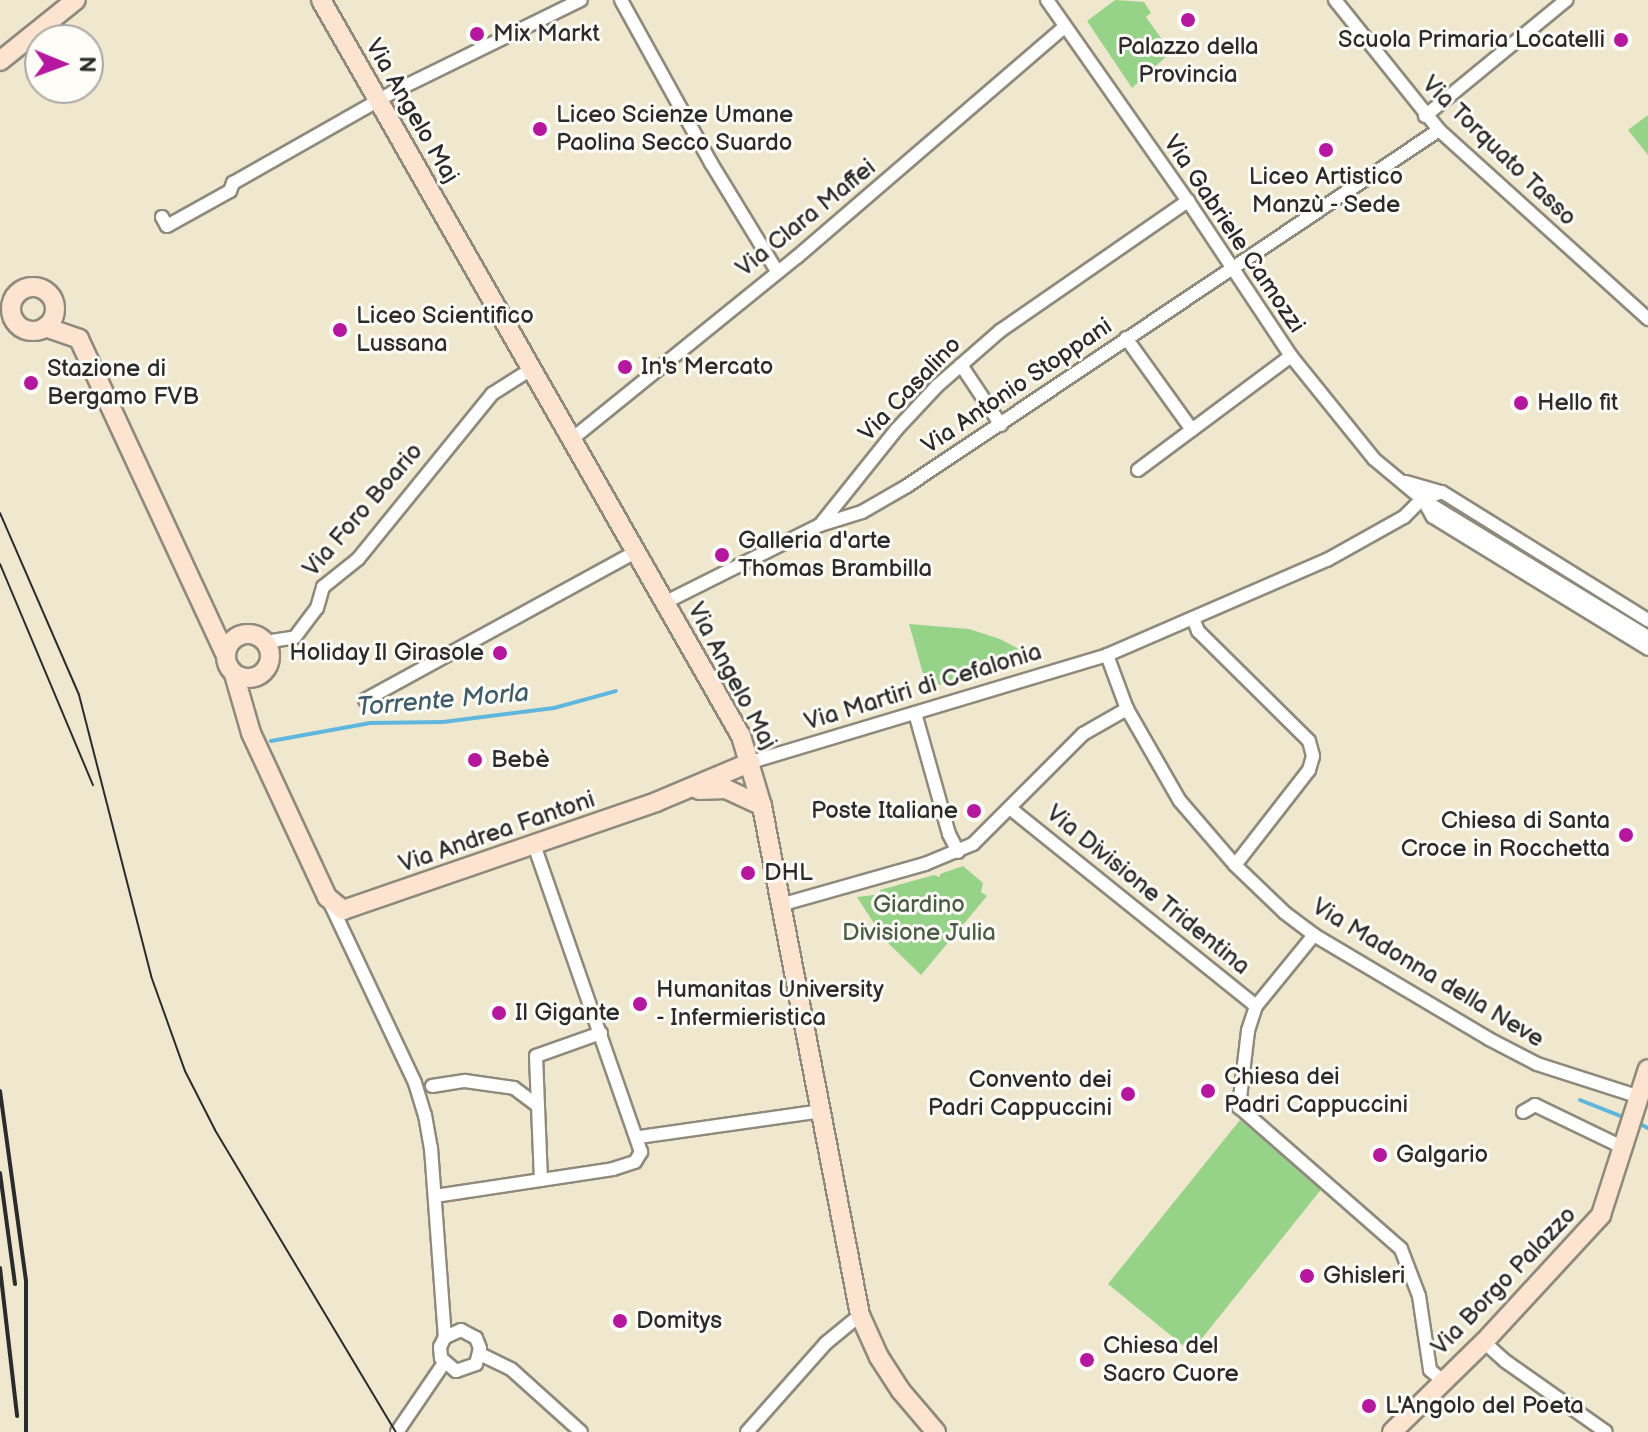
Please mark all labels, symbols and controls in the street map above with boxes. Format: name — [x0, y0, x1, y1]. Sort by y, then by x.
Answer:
marker: Palazzo della Provincia — [1179, 11, 1197, 29]
place label: Mix Markt — [493, 20, 600, 48]
north arrow — [24, 24, 104, 104]
marker: Mix Markt — [468, 25, 486, 43]
place label: Scuola Primaria Locatelli — [1338, 26, 1605, 54]
marker: Scuola Primaria Locatelli — [1612, 31, 1630, 49]
place label: Palazzo della Provincia — [1117, 33, 1259, 89]
street label: Via Angelo Maj — [359, 34, 465, 188]
text: N — [73, 56, 100, 73]
street label: Via Torquato Tasso — [1415, 69, 1583, 233]
place label: Liceo Scienze Umane Paolina Secco Suardo — [556, 101, 794, 157]
marker: Liceo Scienze Umane Paolina Secco Suardo — [531, 120, 549, 138]
street label: Via Gabriele Camozzi — [1157, 130, 1311, 338]
marker: Liceo Artistico Manzù - Sede — [1317, 141, 1335, 159]
street label: Via Clara Maffei — [731, 153, 881, 283]
place label: Liceo Artistico Manzù - Sede — [1249, 163, 1403, 219]
place label: Liceo Scientifico Lussana — [356, 302, 534, 358]
street label: Via Antonio Stoppani — [916, 312, 1118, 460]
marker: Liceo Scientifico Lussana — [331, 321, 349, 339]
street label: Via Casalino — [853, 331, 967, 447]
place label: In's Mercato — [641, 353, 773, 381]
place label: Stazione di Bergamo FVB — [47, 355, 199, 411]
marker: In's Mercato — [616, 358, 634, 376]
marker: Stazione di Bergamo FVB — [22, 374, 40, 392]
place label: Hello fit — [1537, 389, 1618, 417]
marker: Hello fit — [1512, 394, 1530, 412]
street label: Via Foro Boario — [297, 437, 429, 583]
place label: Galleria d'arte Thomas Brambilla — [738, 527, 932, 583]
marker: Galleria d'arte Thomas Brambilla — [713, 546, 731, 564]
street label: Via Angelo Maj — [681, 598, 783, 754]
street label: Via Martiri di Cefalonia — [801, 637, 1045, 737]
place label: Holiday Il Girasole — [288, 639, 484, 667]
marker: Holiday Il Girasole — [491, 644, 509, 662]
water label: Torrente Morla — [355, 678, 531, 724]
place label: Bebè — [491, 746, 550, 774]
marker: Bebè — [466, 751, 484, 769]
street label: Via Andrea Fantoni — [395, 785, 599, 879]
place label: Poste Italiane — [811, 797, 958, 825]
street label: Via Divisione Tridentina — [1040, 799, 1256, 981]
marker: Poste Italiane — [965, 802, 983, 820]
place label: Chiesa di Santa Croce in Rocchetta — [1401, 807, 1610, 863]
marker: Chiesa di Santa Croce in Rocchetta — [1617, 826, 1635, 844]
place label: DHL — [764, 859, 813, 887]
marker: DHL — [739, 864, 757, 882]
park label: Giardino Divisione Julia — [841, 891, 997, 947]
street label: Via Madonna della Neve — [1307, 892, 1549, 1054]
place label: Humanitas University - Infermieristica — [656, 976, 884, 1032]
marker: Humanitas University - Infermieristica — [631, 995, 649, 1013]
place label: Il Gigante — [515, 999, 620, 1027]
marker: Il Gigante — [490, 1004, 508, 1022]
place label: Chiesa dei Padri Cappuccini — [1224, 1063, 1408, 1119]
place label: Convento dei Padri Cappuccini — [928, 1066, 1112, 1122]
marker: Chiesa dei Padri Cappuccini — [1199, 1082, 1217, 1100]
marker: Convento dei Padri Cappuccini — [1119, 1085, 1137, 1103]
place label: Galgario — [1396, 1141, 1488, 1169]
marker: Galgario — [1371, 1146, 1389, 1164]
street label: Via Borgo Palazzo — [1426, 1201, 1582, 1361]
place label: Ghisleri — [1323, 1262, 1405, 1290]
marker: Ghisleri — [1298, 1267, 1316, 1285]
place label: Domitys — [636, 1307, 722, 1335]
marker: Domitys — [611, 1312, 629, 1330]
place label: Chiesa del Sacro Cuore — [1103, 1332, 1239, 1388]
marker: Chiesa del Sacro Cuore — [1078, 1351, 1096, 1369]
place label: L'Angolo del Poeta — [1385, 1392, 1584, 1420]
marker: L'Angolo del Poeta — [1360, 1397, 1378, 1415]

